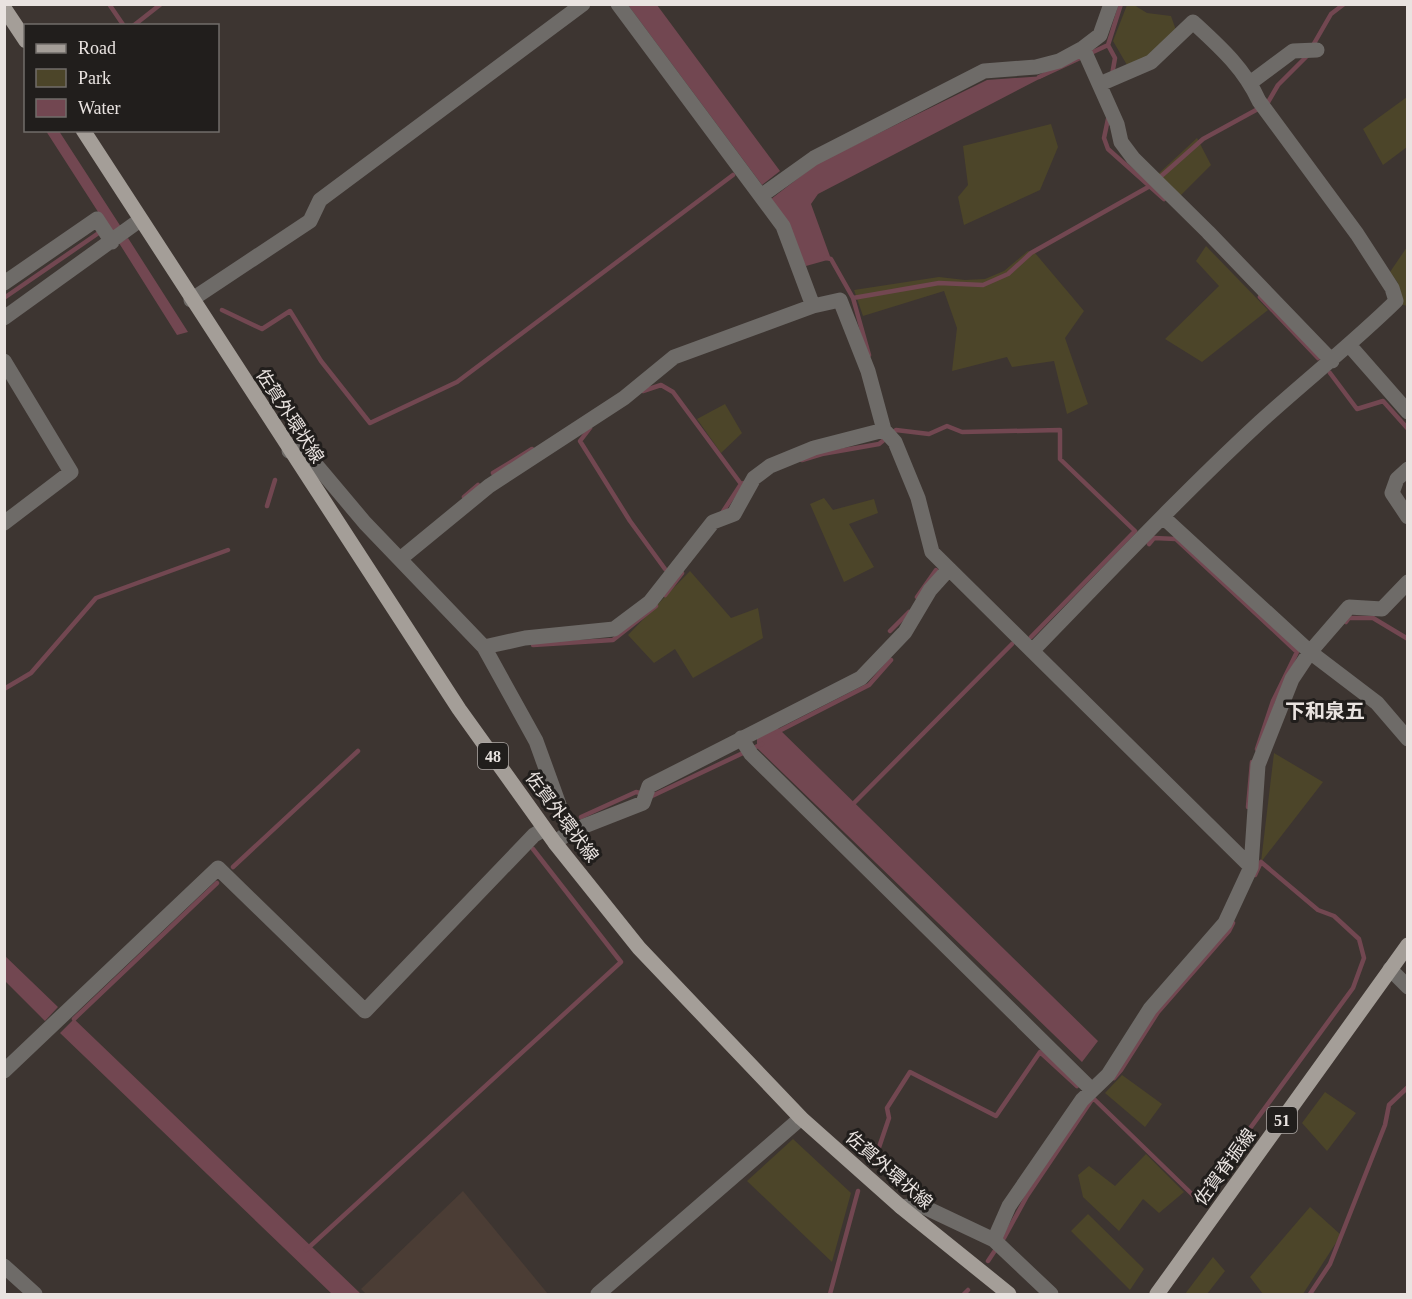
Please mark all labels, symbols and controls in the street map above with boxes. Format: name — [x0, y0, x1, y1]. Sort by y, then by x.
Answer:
legend — [24, 24, 219, 132]
text: Road — [78, 38, 116, 58]
text: Park — [78, 68, 111, 88]
text: Water — [78, 98, 121, 118]
street label: 佐賀外環状線 — [252, 365, 328, 467]
district label: 下和泉五 — [1285, 700, 1365, 722]
road number: 48 — [478, 743, 508, 769]
street label: 佐賀外環状線 — [522, 768, 602, 866]
road number: 51 — [1267, 1107, 1297, 1133]
street label: 佐賀脊振線 — [1190, 1125, 1260, 1209]
street label: 佐賀外環状線 — [842, 1127, 936, 1213]

